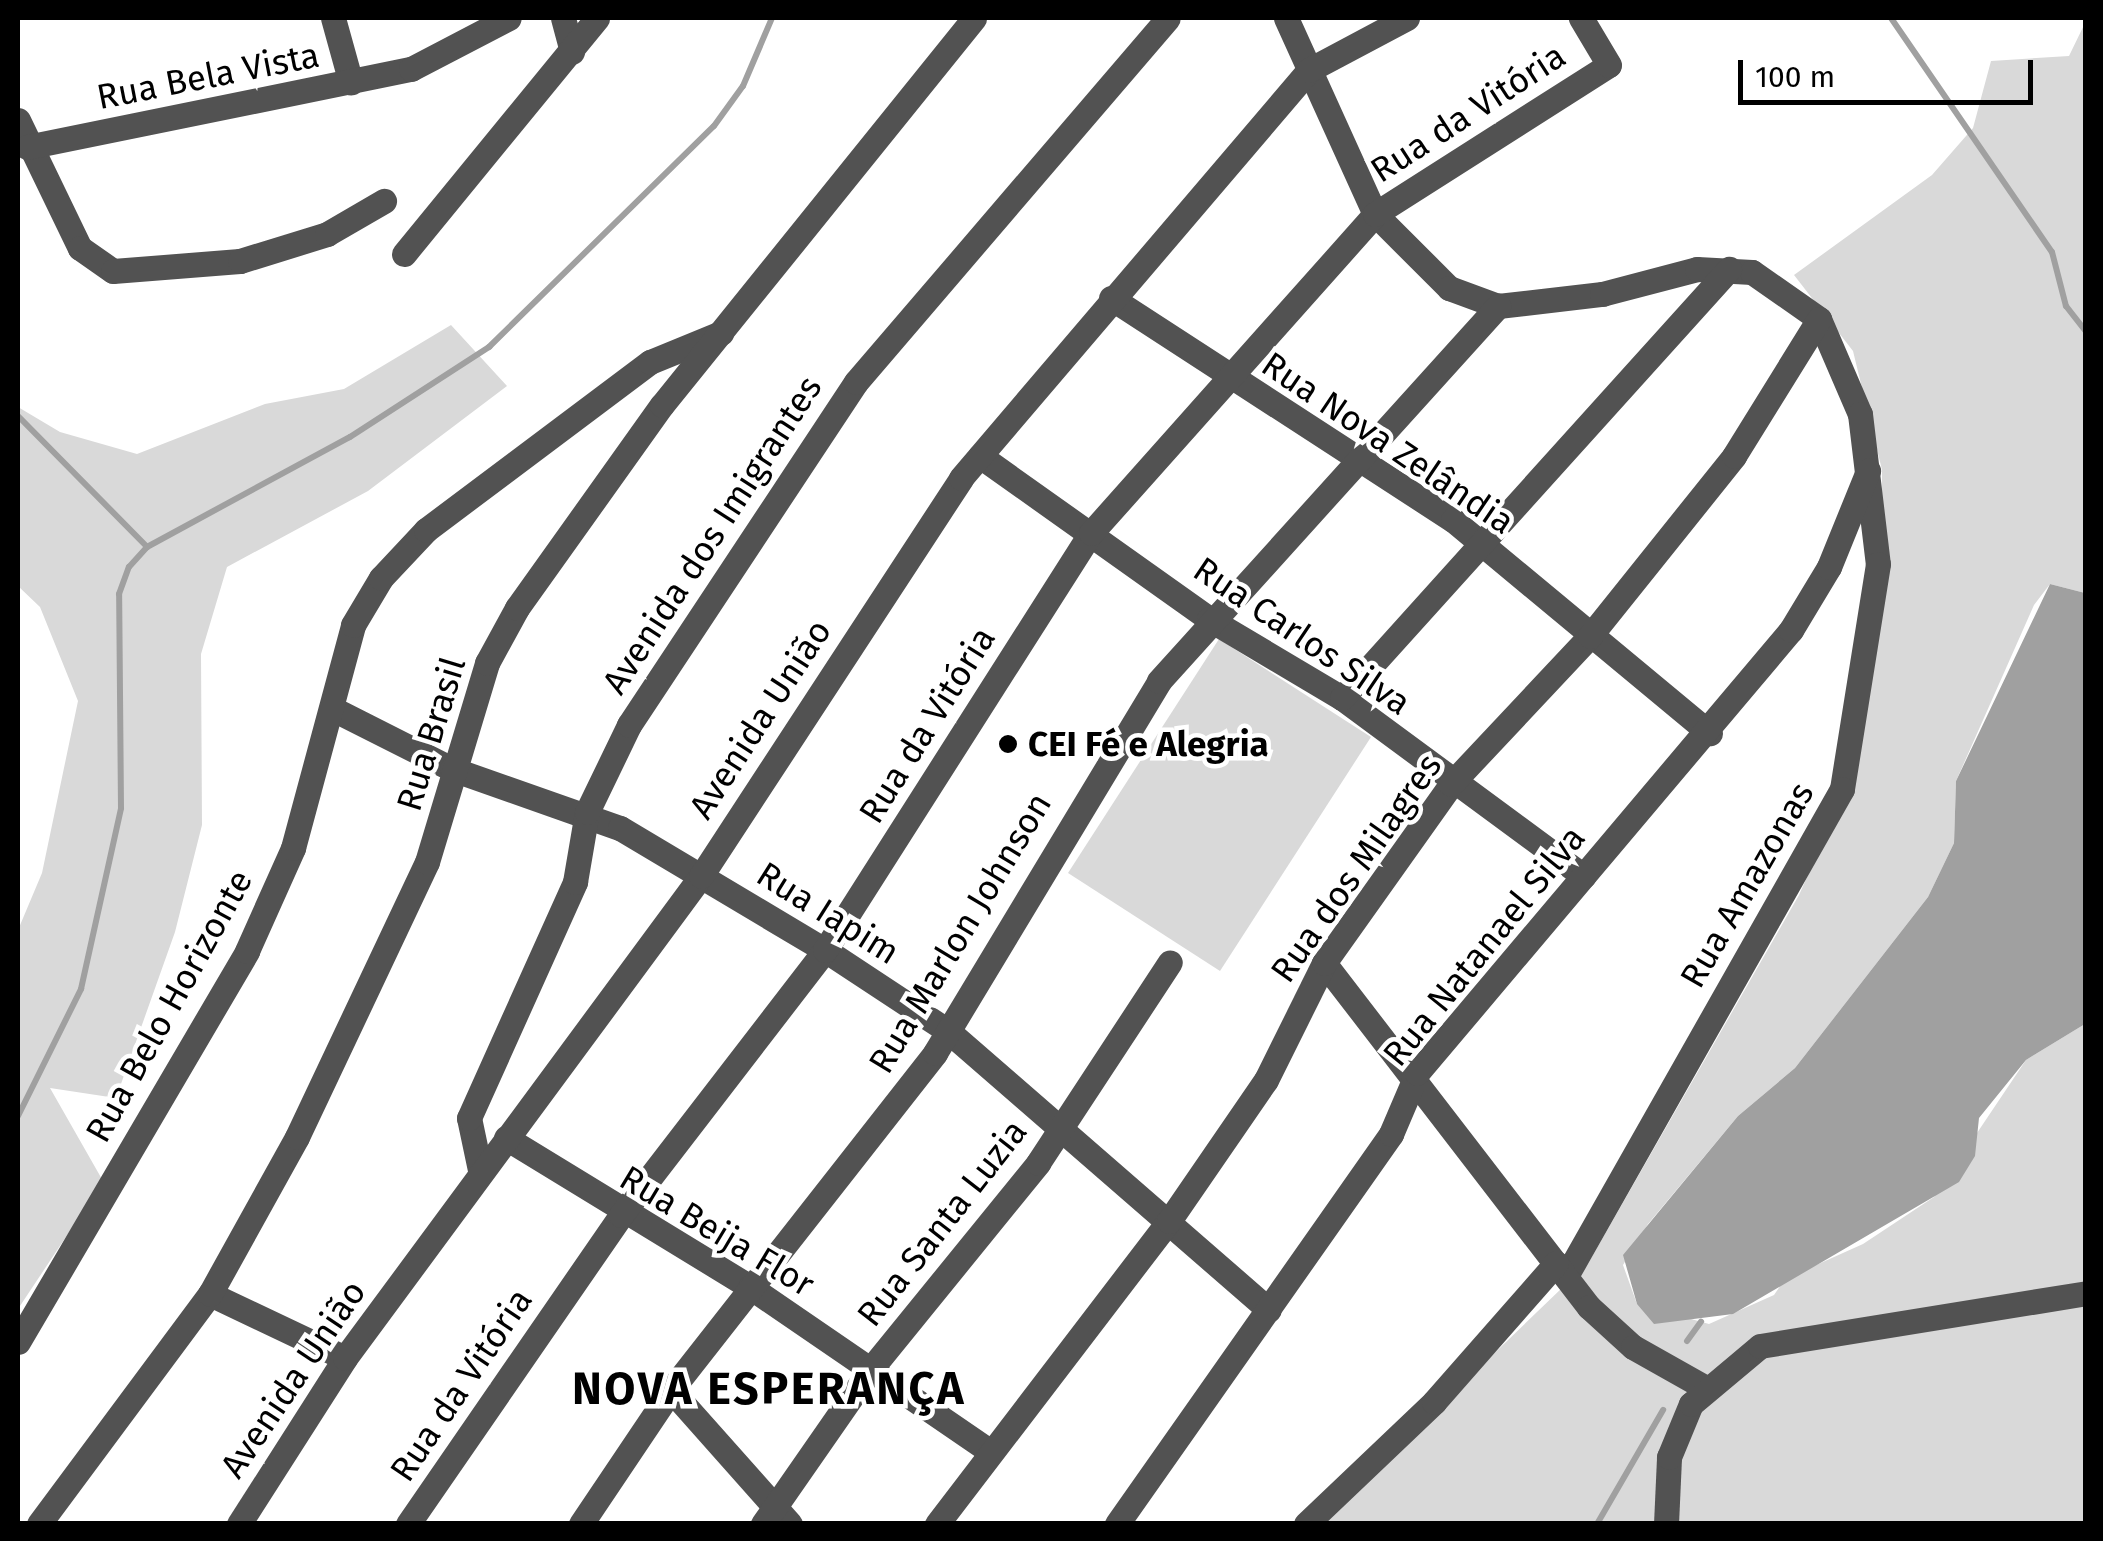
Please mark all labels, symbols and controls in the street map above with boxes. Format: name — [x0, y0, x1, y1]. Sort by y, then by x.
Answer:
street label: Rua Bela Vista — [93, 34, 323, 118]
street label: Rua da Vitória — [1363, 35, 1573, 191]
scale bar — [1743, 40, 2038, 102]
text: 100 m — [1755, 59, 1835, 95]
street label: Rua Nova Zelândia — [1254, 343, 1522, 543]
street label: Avenida dos Imigrantes — [593, 368, 831, 702]
street label: Rua Carlos Silva — [1186, 548, 1418, 724]
street label: Avenida União — [680, 612, 840, 826]
street label: Rua da Vitória — [850, 619, 1004, 831]
street label: Rua Brasil — [388, 652, 474, 816]
place label: CEI Fé e Alegria — [1028, 723, 1269, 765]
marker: CEI Fé e Alegria — [997, 733, 1019, 755]
street label: Rua dos Milagres — [1262, 746, 1450, 990]
street label: Rua Amazonas — [1671, 775, 1823, 995]
street label: Rua Marlon Johnson — [860, 785, 1060, 1081]
street label: Rua Natanael Silva — [1374, 817, 1594, 1075]
street label: Rua Iapim — [749, 853, 907, 973]
street label: Rua Belo Horizonte — [77, 863, 261, 1149]
street label: Rua Santa Luzia — [848, 1111, 1036, 1335]
street label: Rua Beija Flor — [612, 1157, 822, 1305]
street label: Avenida União — [212, 1272, 374, 1486]
street label: Rua da Vitória — [381, 1281, 541, 1489]
district label: NOVA ESPERANÇA — [572, 1363, 966, 1417]

